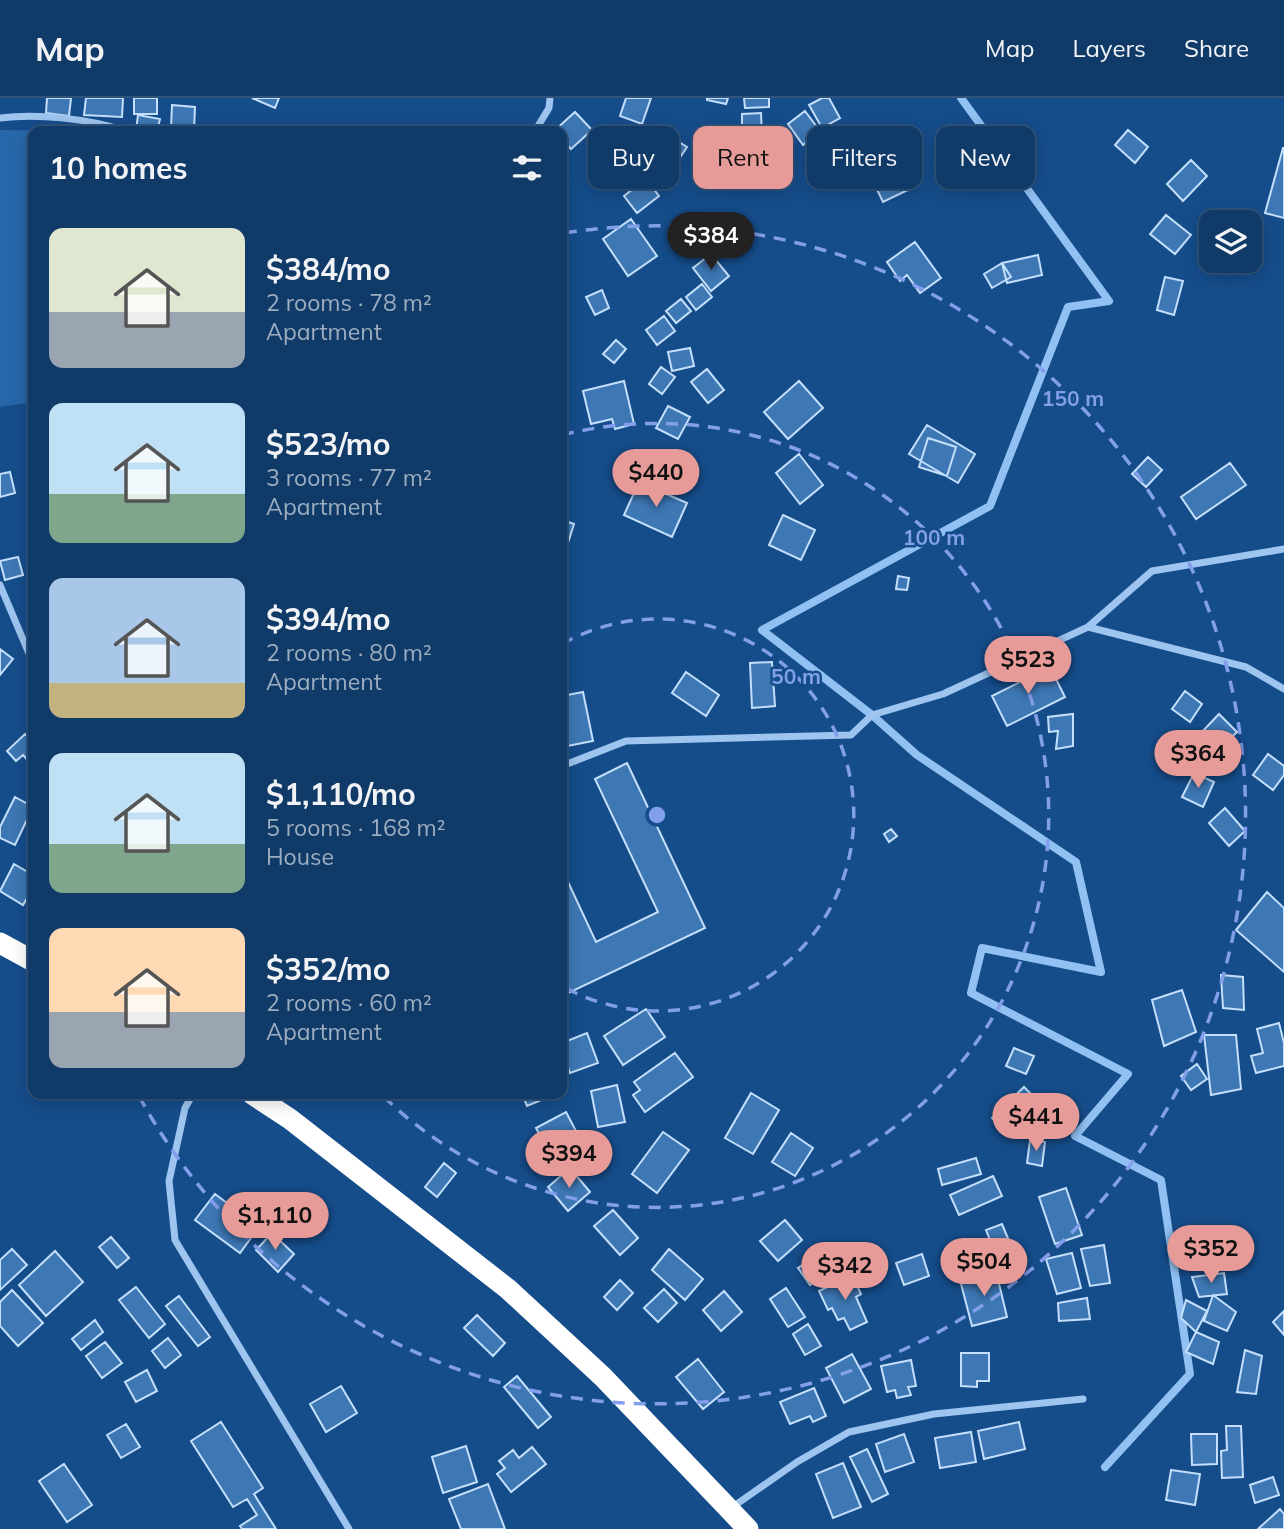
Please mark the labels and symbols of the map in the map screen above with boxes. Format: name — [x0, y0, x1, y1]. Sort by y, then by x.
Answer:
pin: $384 — [670, 212, 752, 272]
text: 150 m — [1042, 385, 1104, 411]
pin: $440 — [615, 450, 697, 509]
text: 100 m — [903, 524, 965, 550]
pin: $523 — [987, 636, 1069, 696]
text: 50 m — [771, 663, 821, 689]
pin: $364 — [1157, 730, 1239, 790]
centre of rings — [645, 803, 669, 827]
pin: $441 — [995, 1094, 1077, 1153]
pin: $394 — [528, 1130, 610, 1190]
pin: $1,110 — [218, 1192, 332, 1252]
pin: $352 — [1170, 1226, 1252, 1285]
pin: $504 — [943, 1238, 1025, 1298]
pin: $342 — [804, 1242, 886, 1302]

